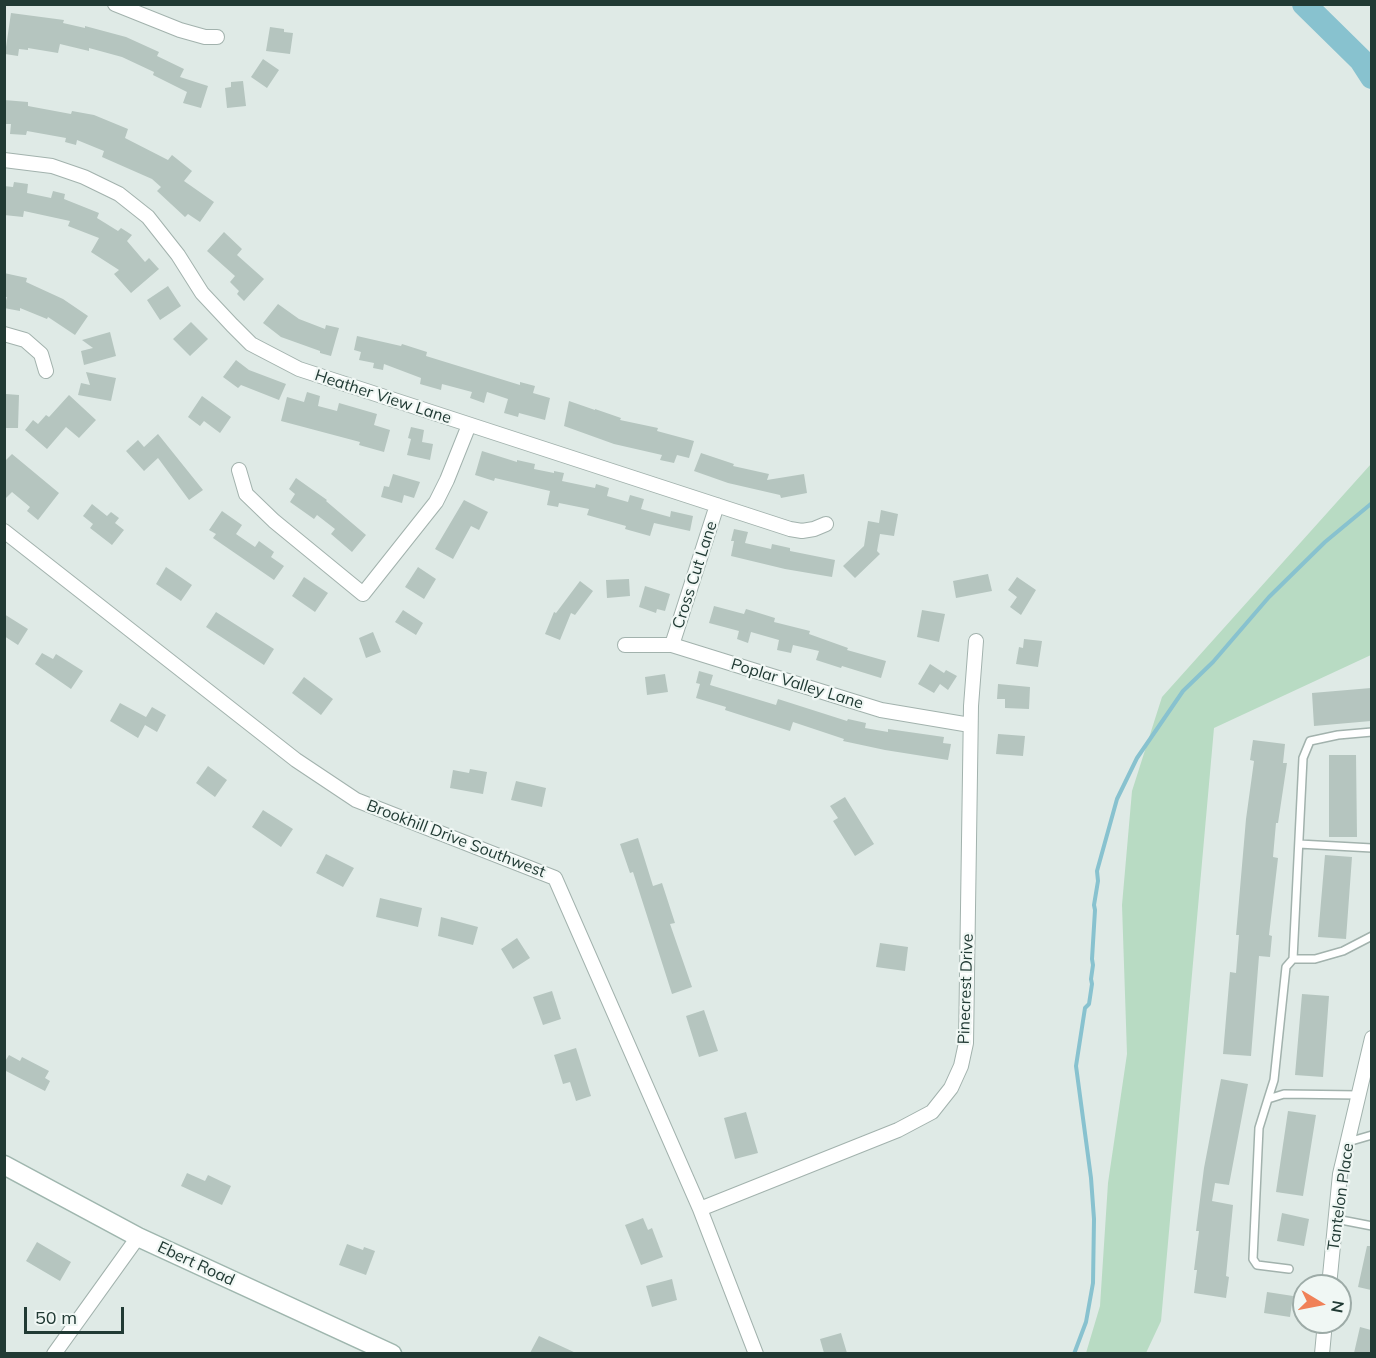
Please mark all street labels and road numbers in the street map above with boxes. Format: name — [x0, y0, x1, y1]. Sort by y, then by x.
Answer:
street label: Heather View Lane — [312, 366, 454, 428]
street label: Cross Cut Lane — [669, 519, 721, 631]
street label: Poplar Valley Lane — [729, 655, 865, 713]
street label: Brookhill Drive Southwest — [364, 796, 548, 882]
street label: Pinecrest Drive — [954, 933, 978, 1045]
street label: Tantelon Place — [1324, 1142, 1358, 1252]
street label: Ebert Road — [154, 1238, 238, 1290]

